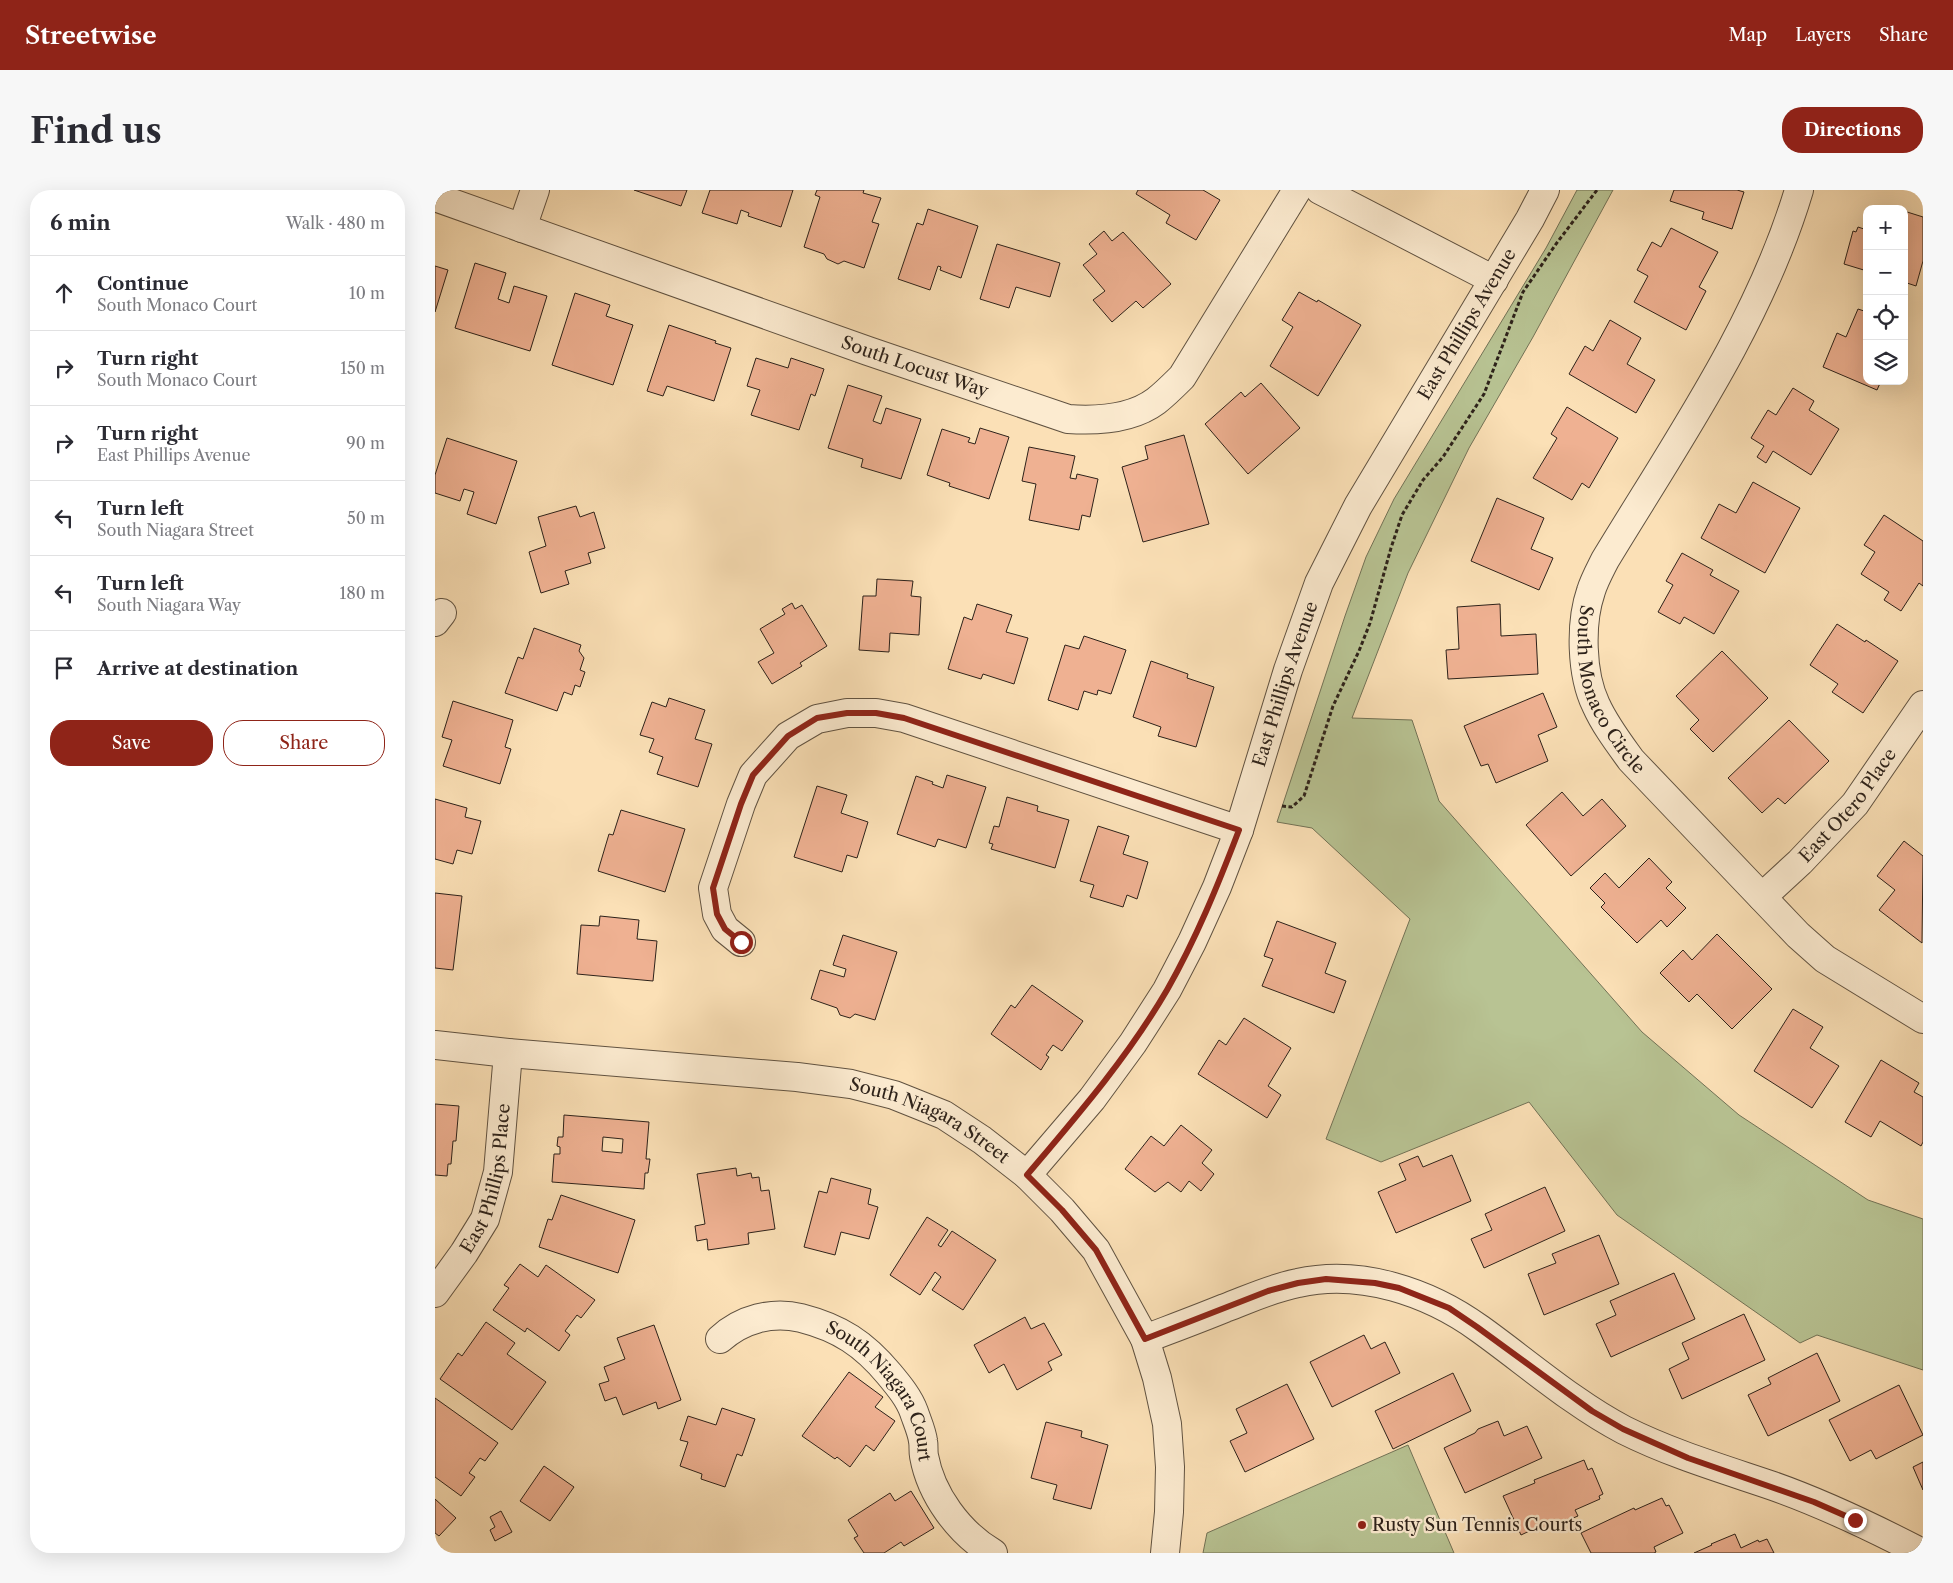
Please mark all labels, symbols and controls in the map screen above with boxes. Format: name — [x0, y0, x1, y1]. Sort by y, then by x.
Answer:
text: Streetwise — [25, 21, 157, 50]
text: Map — [1729, 24, 1767, 46]
text: Layers — [1795, 24, 1851, 46]
text: Share — [1879, 24, 1928, 46]
button: Directions — [1782, 107, 1923, 153]
text: Find us — [30, 109, 162, 152]
map controls — [1863, 205, 1908, 385]
button: + — [1863, 205, 1908, 250]
text: 6 min — [50, 210, 111, 235]
text: Walk · 480 m — [286, 213, 385, 233]
street label: East Phillips Avenue — [1413, 244, 1521, 404]
button: − — [1863, 250, 1908, 295]
text: Continue — [97, 272, 189, 295]
icon: ahead — [50, 279, 78, 307]
text: 10 m — [349, 283, 385, 303]
text: South Monaco Court — [97, 295, 257, 315]
button: locate — [1863, 295, 1908, 340]
street label: South Locust Way — [838, 331, 992, 402]
button: layers — [1863, 340, 1908, 385]
text: Turn right — [97, 347, 198, 370]
icon: right — [50, 354, 78, 382]
text: 150 m — [340, 358, 385, 378]
text: South Monaco Court — [97, 370, 257, 390]
text: Turn right — [97, 422, 198, 445]
icon: right — [50, 429, 78, 457]
text: 90 m — [346, 433, 385, 453]
text: East Phillips Avenue — [97, 445, 250, 465]
text: Turn left — [97, 497, 184, 520]
icon: left — [50, 504, 78, 532]
text: 50 m — [347, 508, 385, 528]
text: South Niagara Street — [97, 520, 254, 540]
text: Turn left — [97, 572, 184, 595]
icon: left — [50, 579, 78, 607]
text: 180 m — [339, 583, 385, 603]
text: South Niagara Way — [97, 595, 241, 615]
street label: East Phillips Avenue — [1248, 598, 1323, 770]
street label: South Monaco Circle — [1573, 603, 1649, 779]
icon: arrive — [50, 654, 78, 682]
text: Arrive at destination — [97, 657, 298, 680]
button: Save — [50, 720, 213, 766]
button: Share — [223, 720, 385, 766]
street label: East Otero Place — [1794, 744, 1901, 867]
route start — [730, 931, 753, 954]
street label: South Niagara Street — [847, 1073, 1014, 1169]
street label: East Phillips Place — [456, 1103, 515, 1257]
street label: South Niagara Court — [822, 1316, 936, 1464]
route end — [1844, 1509, 1867, 1532]
place label: Rusty Sun Tennis Courts — [1372, 1514, 1582, 1536]
marker: Rusty Sun Tennis Courts — [1356, 1519, 1368, 1531]

